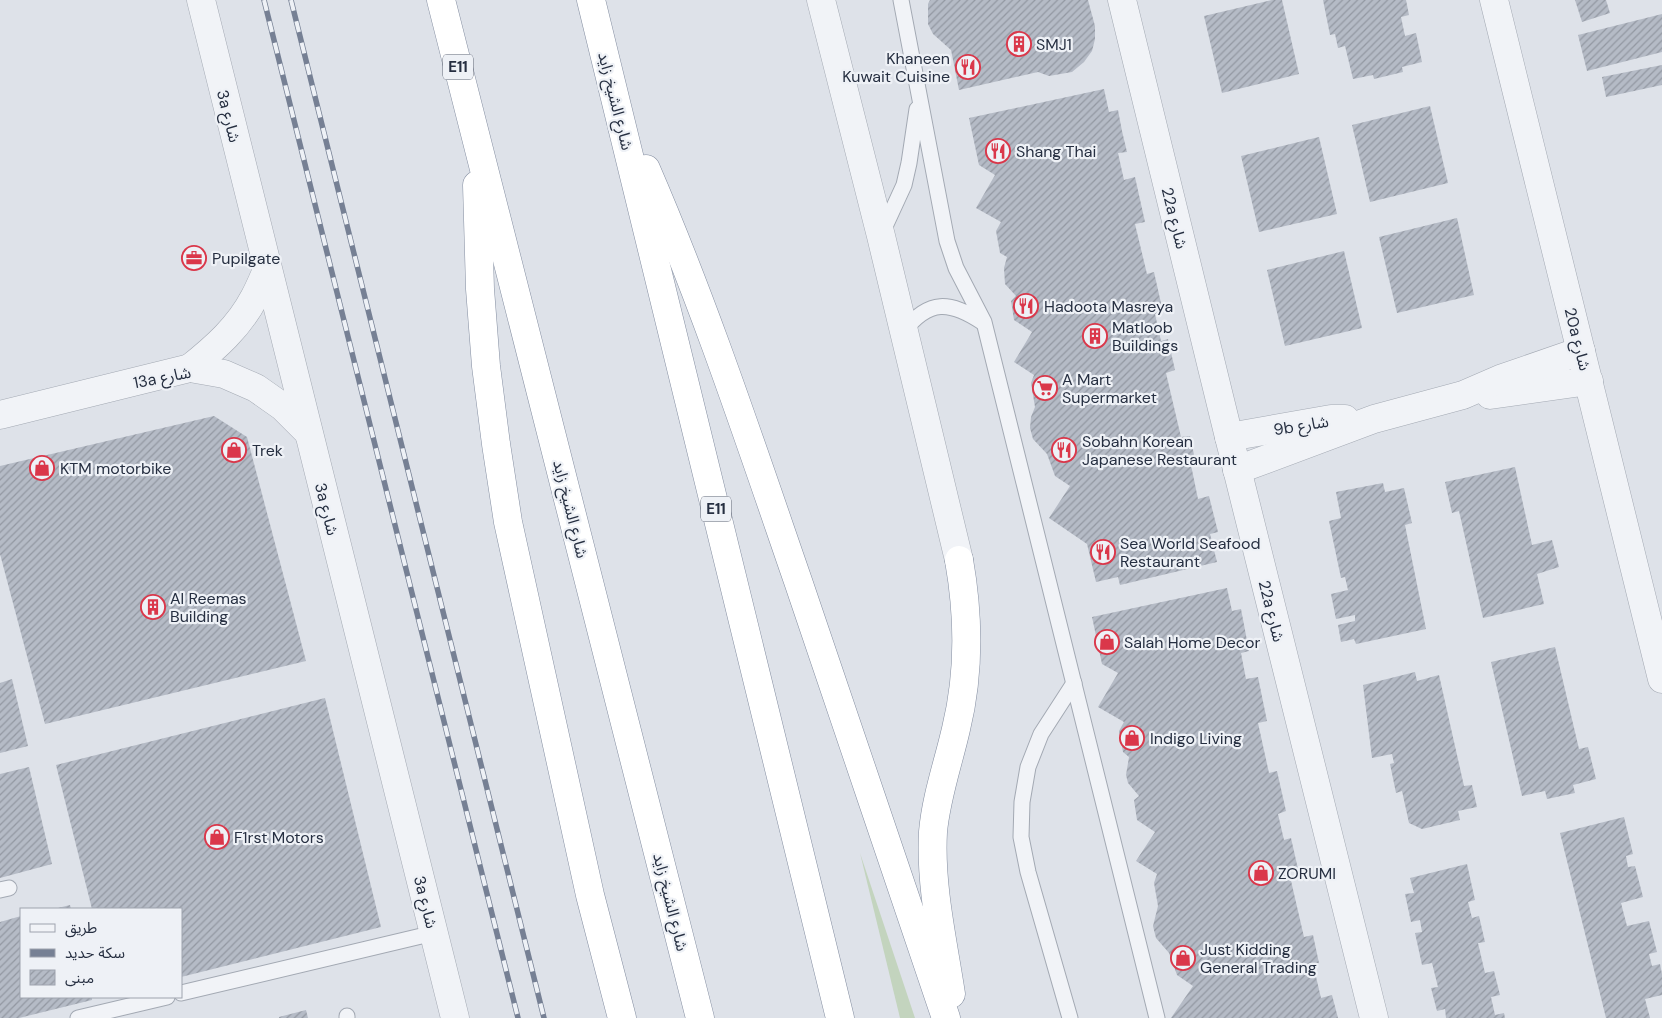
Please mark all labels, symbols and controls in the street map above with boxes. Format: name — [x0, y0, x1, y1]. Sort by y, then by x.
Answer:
building icon: SMJ1 — [1006, 31, 1032, 57]
place label: SMJ1 — [1036, 34, 1072, 55]
place label: Khaneen Kuwait Cuisine — [842, 48, 950, 87]
street label: شارع الشيخ زايد — [591, 50, 638, 153]
road number: E11 — [443, 54, 473, 80]
restaurant icon: Khaneen Kuwait Cuisine — [955, 54, 981, 80]
street label: 3a شارع — [210, 88, 245, 145]
restaurant icon: Shang Thai — [985, 138, 1011, 164]
place label: Shang Thai — [1016, 141, 1096, 162]
street label: 22a شارع — [1155, 185, 1192, 252]
office icon: Pupilgate — [181, 245, 207, 271]
place label: Pupilgate — [212, 248, 280, 269]
restaurant icon: Hadoota Masreya — [1013, 293, 1039, 319]
place label: Hadoota Masreya — [1044, 296, 1173, 317]
street label: 20a شارع — [1558, 305, 1595, 373]
place label: Matloob Buildings — [1112, 317, 1178, 356]
building icon: Matloob Buildings — [1082, 323, 1108, 349]
street label: 13a شارع — [131, 362, 193, 395]
place label: A Mart Supermarket — [1062, 369, 1157, 408]
supermarket icon: A Mart Supermarket — [1032, 375, 1058, 401]
street label: 9b شارع — [1272, 411, 1330, 442]
place label: Sobahn Korean Japanese Restaurant — [1082, 431, 1237, 470]
shop icon: Trek — [221, 437, 247, 463]
restaurant icon: Sobahn Korean Japanese Restaurant — [1051, 437, 1077, 463]
place label: Trek — [252, 440, 283, 461]
shop icon: KTM motorbike — [29, 455, 55, 481]
place label: KTM motorbike — [60, 458, 171, 479]
street label: شارع الشيخ زايد — [546, 458, 593, 561]
street label: 3a شارع — [308, 481, 343, 538]
road number: E11 — [701, 496, 731, 522]
place label: Sea World Seafood Restaurant — [1120, 533, 1260, 572]
restaurant icon: Sea World Seafood Restaurant — [1090, 539, 1116, 565]
street label: 22a شارع — [1252, 578, 1289, 645]
place label: Al Reemas Building — [170, 588, 247, 627]
building icon: Al Reemas Building — [140, 594, 166, 620]
shop icon: Salah Home Decor — [1094, 629, 1120, 655]
place label: Salah Home Decor — [1124, 632, 1260, 653]
shop icon: Indigo Living — [1119, 725, 1145, 751]
place label: Indigo Living — [1150, 728, 1242, 749]
shop icon: F1rst Motors — [204, 824, 230, 850]
place label: F1rst Motors — [234, 827, 324, 848]
street label: شارع الشيخ زايد — [646, 851, 693, 954]
shop icon: ZORUMI — [1248, 860, 1274, 886]
place label: ZORUMI — [1278, 863, 1336, 884]
street label: 3a شارع — [407, 874, 442, 931]
legend — [20, 908, 182, 998]
text: طريق — [65, 918, 97, 938]
place label: Just Kidding General Trading — [1200, 939, 1317, 978]
text: سكة حديد — [65, 943, 125, 963]
shop icon: Just Kidding General Trading — [1170, 945, 1196, 971]
text: مبنى — [65, 968, 94, 988]

